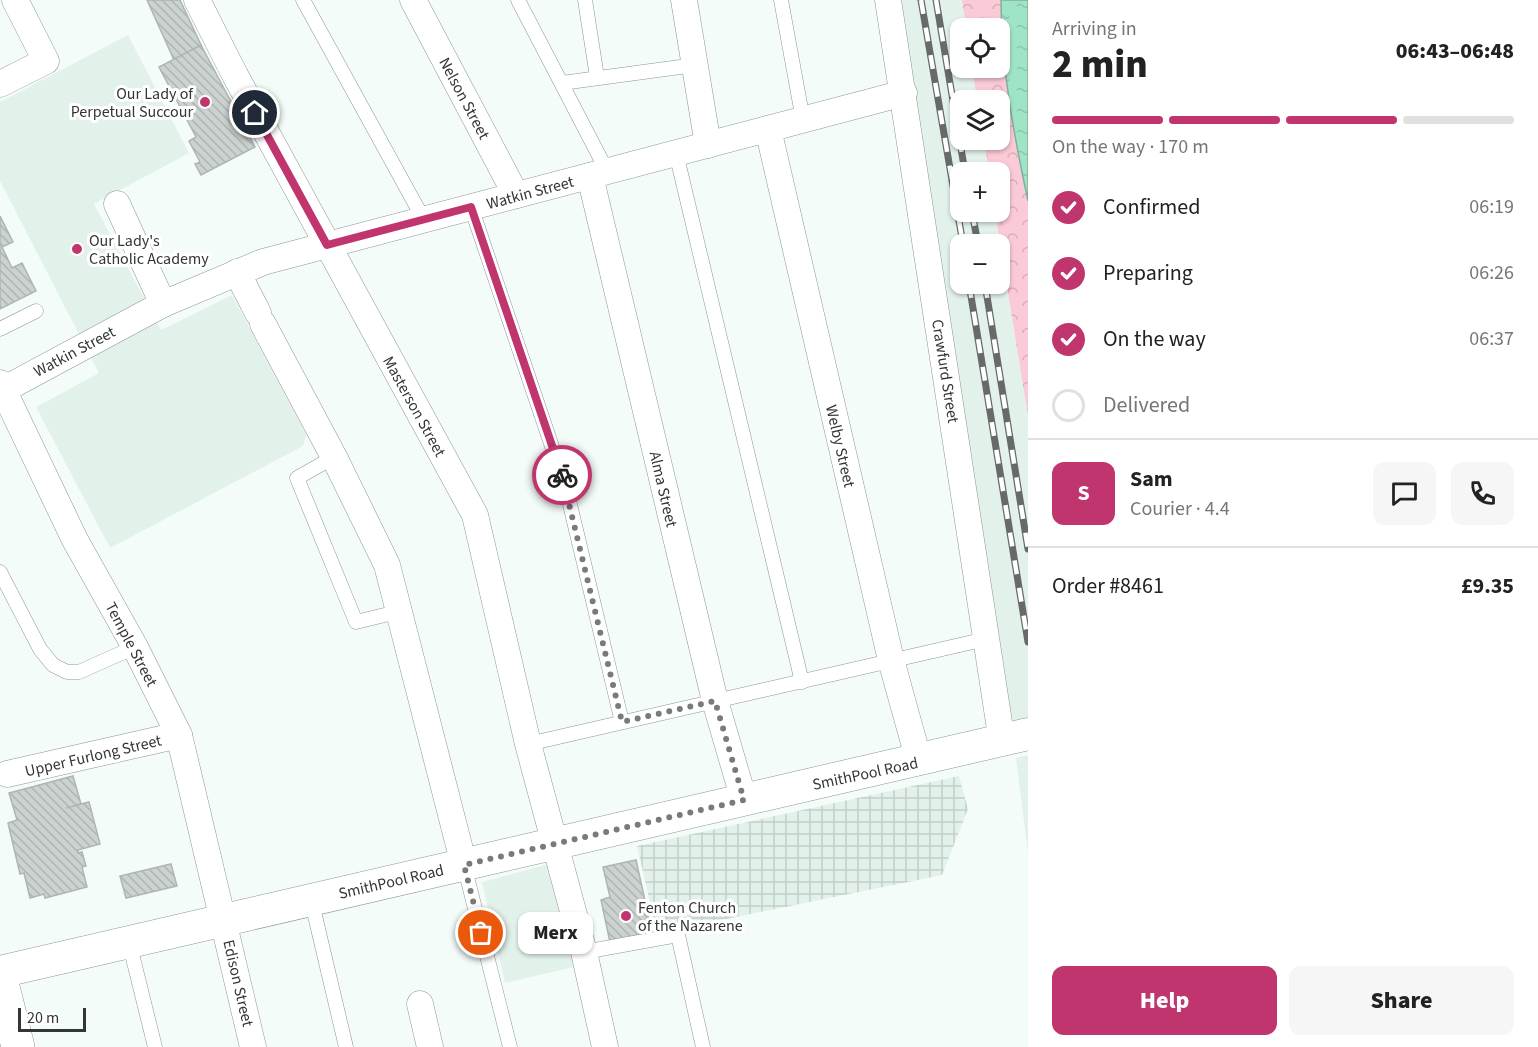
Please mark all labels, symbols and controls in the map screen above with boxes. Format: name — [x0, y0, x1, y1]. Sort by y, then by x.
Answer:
text: Arriving in — [1052, 15, 1137, 43]
map controls — [950, 18, 1010, 294]
button: locate — [950, 18, 1010, 78]
text: 06:43–06:48 — [1396, 35, 1514, 67]
text: 2 min — [1052, 37, 1148, 93]
street label: Nelson Street — [433, 54, 495, 144]
place label: Our Lady of Perpetual Succour — [71, 83, 194, 123]
pin — [229, 87, 280, 138]
button: layers — [950, 90, 1010, 150]
marker: Our Lady of Perpetual Succour — [198, 95, 212, 109]
icon: home — [238, 96, 271, 129]
text: On the way · 170 m — [1052, 133, 1209, 161]
button: + — [950, 162, 1010, 222]
street label: Watkin Street — [484, 171, 577, 215]
icon: check — [1052, 191, 1085, 224]
text: Confirmed — [1103, 191, 1200, 223]
text: 06:19 — [1469, 193, 1514, 221]
place label: Our Lady's Catholic Academy — [89, 230, 209, 270]
button: − — [950, 234, 1010, 294]
marker: Our Lady's Catholic Academy — [70, 242, 84, 256]
icon: check — [1052, 257, 1085, 290]
text: Preparing — [1103, 257, 1193, 289]
text: 06:26 — [1469, 259, 1514, 287]
street label: Crawfurd Street — [926, 318, 964, 425]
street label: Watkin Street — [30, 321, 120, 383]
icon: check — [1052, 323, 1085, 356]
text: On the way — [1103, 323, 1206, 355]
text: 06:37 — [1469, 325, 1514, 353]
street label: Masterson Street — [377, 352, 451, 461]
text: Delivered — [1103, 389, 1190, 421]
street label: Welby Street — [820, 403, 860, 490]
courier — [532, 445, 592, 505]
street label: Alma Street — [644, 449, 683, 530]
icon: bike — [546, 459, 579, 492]
button: chat — [1373, 462, 1436, 525]
button: phone — [1451, 462, 1514, 525]
text: Sam — [1130, 463, 1173, 495]
text: S — [1077, 477, 1090, 509]
text: Courier · 4.4 — [1130, 495, 1230, 523]
text: Order #8461 — [1052, 570, 1164, 602]
text: £9.35 — [1461, 570, 1514, 602]
street label: Temple Street — [100, 598, 163, 691]
street label: Upper Furlong Street — [23, 729, 164, 782]
street label: SmithPool Road — [810, 752, 920, 796]
street label: SmithPool Road — [336, 859, 446, 905]
place label: Fenton Church of the Nazarene — [638, 897, 743, 937]
pin — [455, 907, 506, 958]
marker: Fenton Church of the Nazarene — [619, 909, 633, 923]
callout: Merx — [517, 912, 592, 954]
icon: bag — [464, 916, 497, 949]
text: Merx — [533, 919, 578, 947]
street label: Edison Street — [217, 938, 259, 1029]
button: Help — [1052, 966, 1277, 1035]
button: Share — [1289, 966, 1514, 1035]
scale bar — [18, 1005, 86, 1032]
text: 20 m — [27, 1007, 59, 1029]

